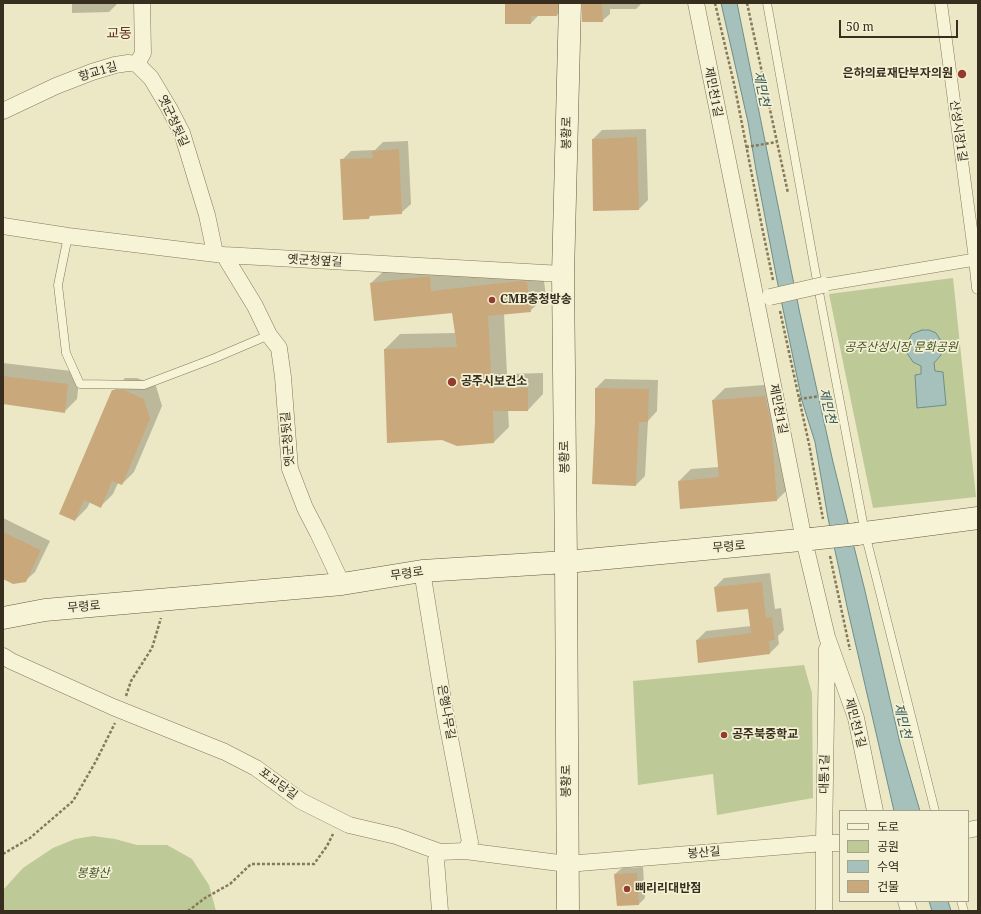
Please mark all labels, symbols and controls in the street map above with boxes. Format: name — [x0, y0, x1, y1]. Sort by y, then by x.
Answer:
scale bar — [841, 12, 960, 38]
text: 50 m — [846, 18, 874, 35]
district label: 교동 — [106, 26, 132, 42]
street label: 향교1길 — [77, 59, 119, 85]
street label: 제민천1길 — [701, 66, 725, 118]
place label: 은하의료재단부자의원 — [843, 67, 953, 81]
marker: 은하의료재단부자의원 — [956, 68, 968, 80]
water label: 제민천 — [750, 70, 772, 108]
street label: 옛군청뒷길 — [155, 93, 191, 149]
street label: 산성시장1길 — [947, 99, 969, 163]
street label: 봉황로 — [560, 116, 574, 150]
street label: 옛군청옆길 — [287, 252, 343, 270]
place label: CMB충청방송 — [500, 293, 572, 307]
marker: CMB충청방송 — [487, 295, 497, 305]
park label: 공주산성시장 문화공원 — [844, 341, 958, 355]
place label: 공주시보건소 — [461, 375, 527, 389]
marker: 공주시보건소 — [446, 376, 458, 388]
street label: 제민천1길 — [766, 383, 790, 435]
water label: 제민천 — [815, 387, 839, 425]
street label: 옛군청뒷길 — [278, 411, 298, 467]
street label: 봉황로 — [558, 440, 572, 474]
street label: 무령로 — [712, 538, 746, 556]
street label: 무령로 — [390, 565, 424, 583]
street label: 무령로 — [67, 598, 101, 616]
street label: 은행나무길 — [434, 684, 458, 740]
street label: 제민천1길 — [841, 697, 869, 749]
water label: 제민천 — [890, 702, 914, 740]
place label: 공주북중학교 — [732, 728, 798, 742]
marker: 공주북중학교 — [719, 730, 729, 740]
street label: 대통1길 — [817, 754, 833, 794]
street label: 봉황로 — [560, 764, 574, 798]
street label: 포교당길 — [256, 765, 300, 803]
legend — [839, 810, 969, 902]
text: 도로 — [877, 818, 899, 835]
text: 공원 — [877, 838, 899, 855]
street label: 봉산길 — [687, 844, 721, 862]
text: 수역 — [877, 858, 899, 875]
park label: 봉황산 — [76, 867, 110, 881]
text: 건물 — [877, 878, 899, 895]
place label: 삐리리대반점 — [635, 882, 701, 896]
marker: 삐리리대반점 — [622, 884, 632, 894]

